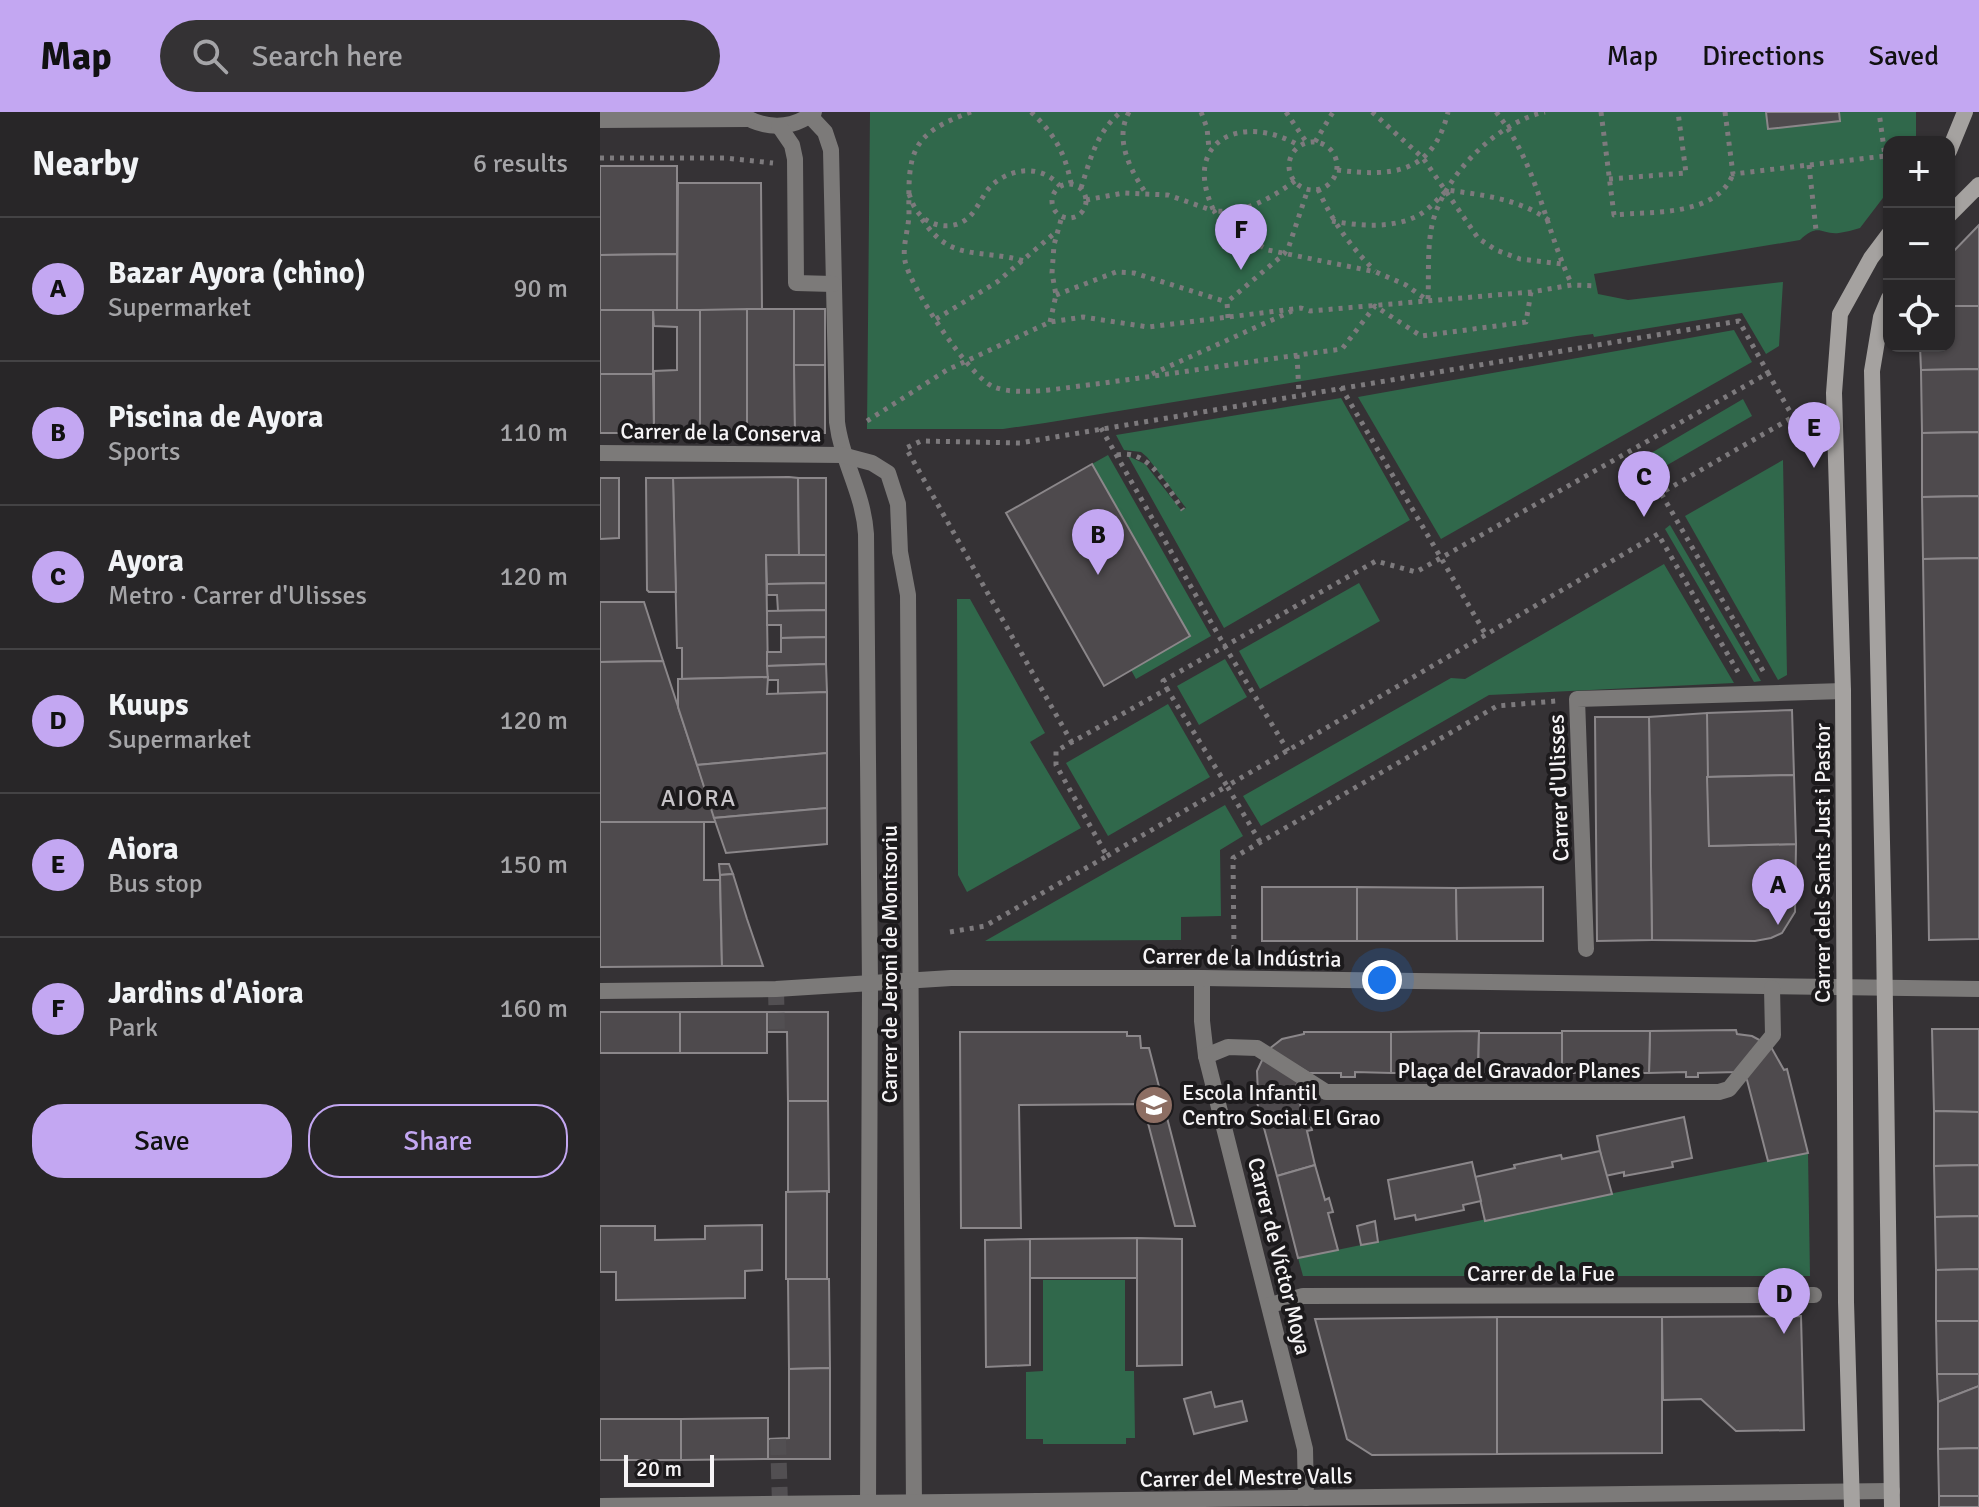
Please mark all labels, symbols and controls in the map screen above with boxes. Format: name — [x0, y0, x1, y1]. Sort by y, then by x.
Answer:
search box — [160, 20, 720, 92]
text: Map — [40, 33, 112, 80]
icon: search — [188, 34, 232, 78]
text: Search here — [252, 38, 403, 75]
text: Map — [1606, 39, 1658, 73]
text: Directions — [1702, 39, 1824, 73]
text: Saved — [1868, 39, 1939, 73]
map controls — [1883, 136, 1955, 352]
button: + — [1883, 136, 1955, 208]
text: Nearby — [32, 143, 139, 185]
text: 6 results — [473, 148, 568, 180]
pin: F — [1215, 204, 1267, 270]
button: − — [1883, 208, 1955, 280]
text: Bazar Ayora (chino) — [108, 255, 366, 292]
text: A — [50, 273, 66, 305]
text: 90 m — [513, 273, 568, 305]
button: locate — [1883, 280, 1955, 352]
text: Supermarket — [108, 292, 251, 324]
text: Piscina de Ayora — [108, 399, 323, 436]
pin: E — [1788, 402, 1840, 468]
text: B — [50, 417, 66, 449]
text: 110 m — [499, 417, 568, 449]
street label: Carrer de la Conserva — [620, 417, 822, 448]
text: Sports — [108, 436, 180, 468]
pin: C — [1618, 451, 1670, 517]
pin: B — [1072, 509, 1124, 575]
text: Ayora — [108, 543, 184, 580]
text: C — [50, 561, 66, 593]
text: 120 m — [499, 561, 568, 593]
text: Metro · Carrer d'Ulisses — [108, 580, 367, 612]
text: Kuups — [108, 687, 189, 724]
text: D — [49, 705, 67, 737]
text: 120 m — [499, 705, 568, 737]
street label: Carrer d'Ulisses — [1542, 714, 1575, 862]
street label: Carrer dels Sants Just i Pastor — [1809, 723, 1836, 1003]
text: Supermarket — [108, 724, 251, 756]
district label: AIORA — [661, 783, 737, 813]
street label: Carrer de Jeroni de Montsoriu — [876, 825, 903, 1103]
text: Aiora — [108, 831, 179, 868]
text: E — [51, 849, 65, 881]
text: 150 m — [499, 849, 568, 881]
pin: A — [1752, 859, 1804, 925]
text: Bus stop — [108, 868, 203, 900]
street label: Carrer de la Indústria — [1142, 942, 1342, 973]
your location — [1362, 960, 1402, 1000]
text: Jardins d'Aiora — [108, 975, 304, 1012]
text: F — [51, 993, 65, 1025]
text: 160 m — [499, 993, 568, 1025]
text: Park — [108, 1012, 158, 1044]
street label: Plaça del Gravador Planes — [1397, 1057, 1641, 1084]
place label: Escola Infantil Centro Social El Grao — [1182, 1079, 1381, 1131]
school or university icon: Escola Infantil Centro Social El Grao — [1133, 1084, 1175, 1126]
button: Save — [32, 1104, 292, 1178]
button: Share — [308, 1104, 568, 1178]
street label: Carrer de Víctor Moya — [1242, 1155, 1317, 1358]
street label: Carrer de la Fue — [1467, 1260, 1615, 1287]
pin: D — [1758, 1268, 1810, 1334]
scale bar — [624, 1451, 714, 1487]
text: 20 m — [636, 1455, 682, 1482]
street label: Carrer del Mestre Valls — [1139, 1462, 1353, 1493]

